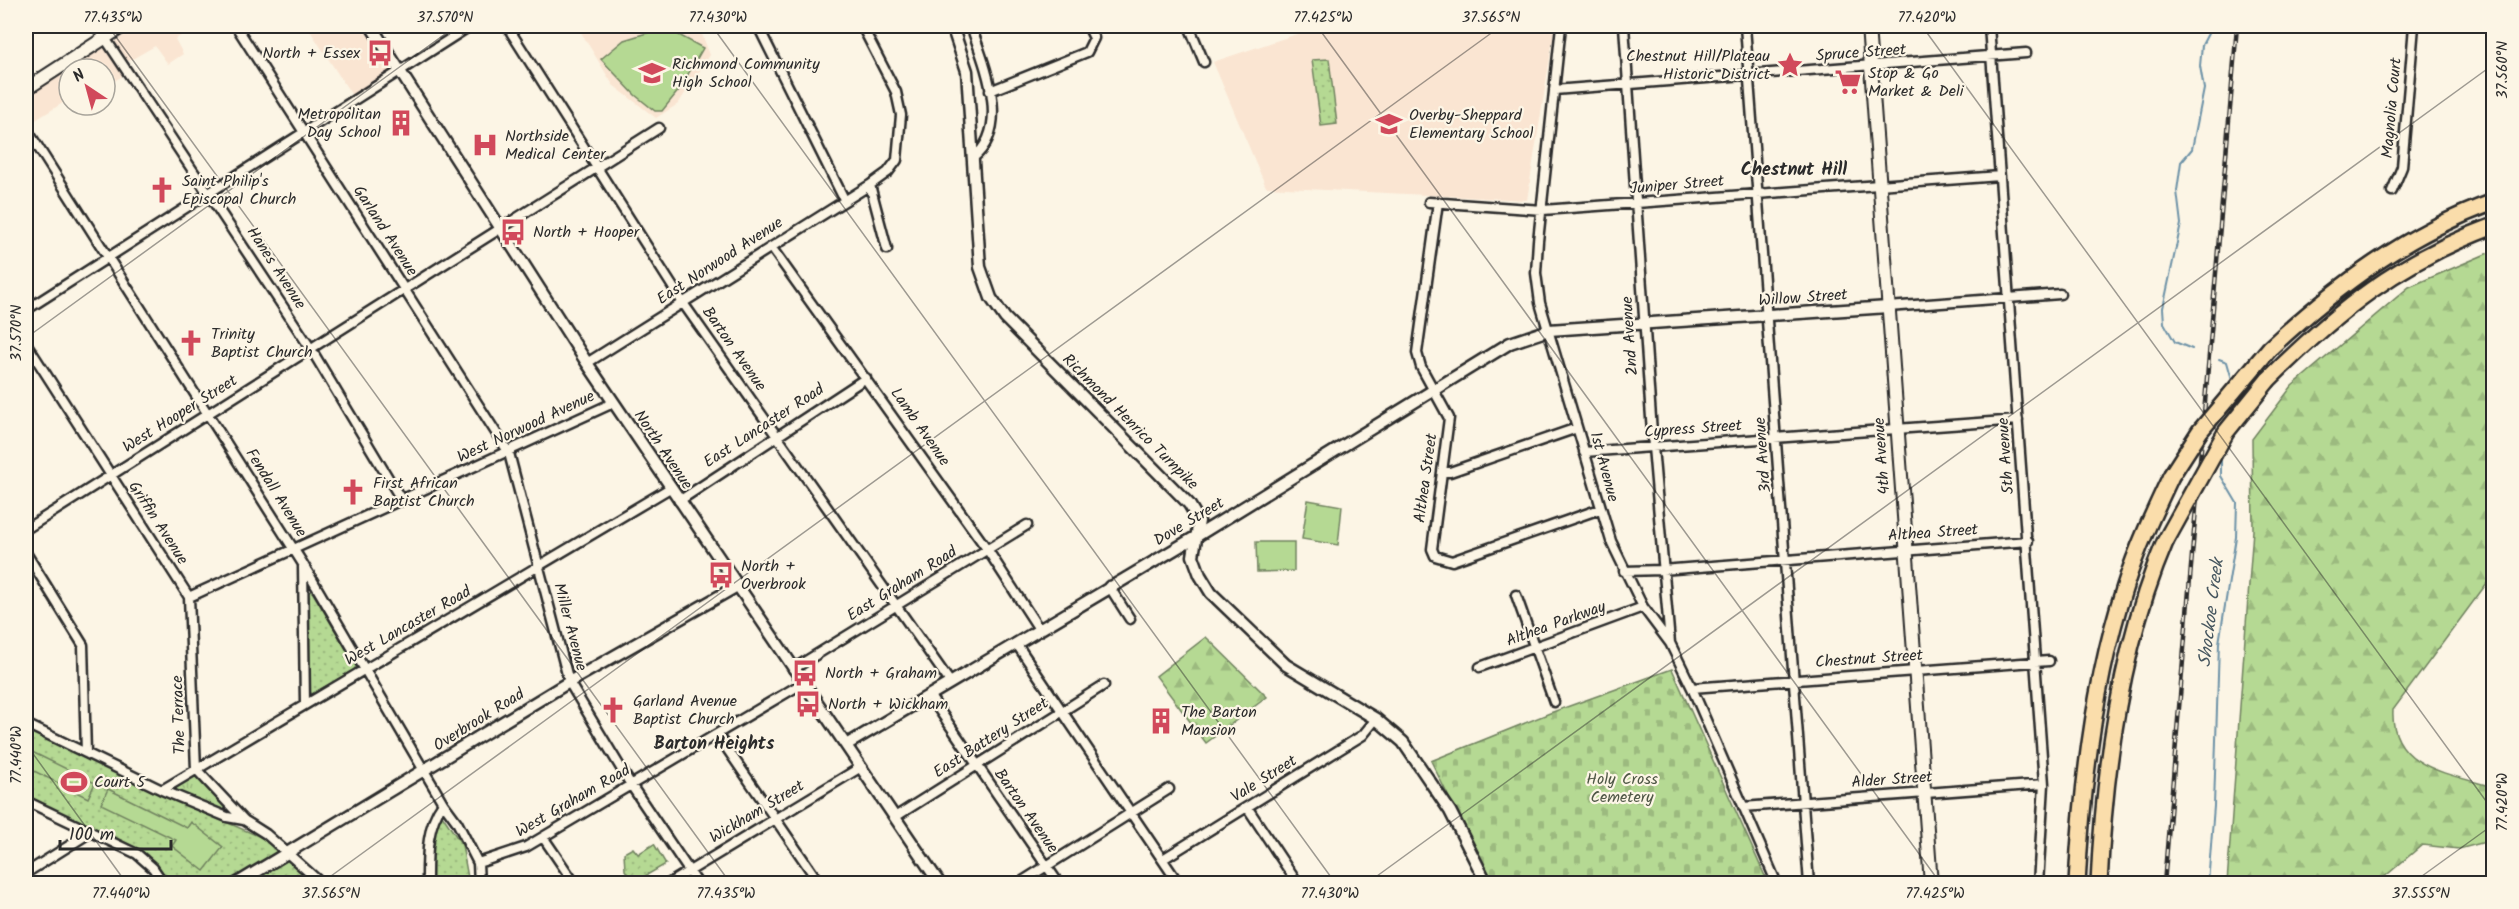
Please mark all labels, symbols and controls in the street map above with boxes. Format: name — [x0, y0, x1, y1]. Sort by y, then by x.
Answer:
text: 77.435°W — [83, 6, 143, 30]
text: 37.570°N — [417, 6, 473, 30]
text: 77.430°W — [689, 6, 748, 30]
text: 77.425°W — [1293, 6, 1353, 30]
text: 37.565°N — [1462, 6, 1520, 30]
text: 77.420°W — [1898, 6, 1957, 30]
street label: Spruce Street — [1815, 37, 1908, 69]
bus stop icon: North + Essex — [365, 38, 395, 68]
place label: North + Essex — [262, 41, 361, 66]
text: 37.560°N — [2491, 41, 2515, 99]
place label: Chestnut Hill/Plateau Historic District — [1626, 44, 1771, 87]
place icon: Chestnut Hill/Plateau Historic District — [1775, 50, 1805, 80]
place label: Richmond Community High School — [672, 52, 820, 95]
street label: Magnolia Court — [2375, 56, 2409, 159]
north arrow — [57, 57, 117, 117]
school or university icon: Richmond Community High School — [637, 58, 667, 88]
place label: Stop & Go Market & Deli — [1868, 61, 1965, 104]
text: N — [68, 63, 91, 89]
supermarket icon: Stop & Go Market & Deli — [1833, 67, 1863, 97]
place label: Metropolitan Day School — [298, 102, 381, 145]
place label: Overby-Sheppard Elementary School — [1409, 103, 1534, 146]
building icon: Metropolitan Day School — [386, 108, 416, 138]
school or university icon: Overby-Sheppard Elementary School — [1374, 109, 1404, 139]
place label: Northside Medical Center — [505, 124, 607, 167]
hospital icon: Northside Medical Center — [470, 130, 500, 160]
district label: Chestnut Hill — [1741, 156, 1847, 185]
street label: Juniper Street — [1629, 168, 1726, 202]
place label: Saint Philip's Episcopal Church — [182, 169, 296, 212]
church icon: Saint Philip's Episcopal Church — [147, 175, 177, 205]
street label: Garland Avenue — [346, 181, 424, 281]
street label: East Norwood Avenue — [652, 211, 788, 311]
bus stop icon: North + Hooper — [498, 217, 528, 247]
place label: North + Hooper — [533, 220, 641, 245]
street label: Hanes Avenue — [240, 222, 312, 314]
street label: Willow Street — [1758, 282, 1849, 314]
street label: 2nd Avenue — [1615, 296, 1645, 376]
street label: Barton Avenue — [696, 301, 772, 397]
text: 37.570°N — [5, 305, 29, 361]
place label: Trinity Baptist Church — [211, 322, 313, 365]
church icon: Trinity Baptist Church — [176, 328, 206, 358]
street label: Richmond Henrico Turnpike — [1056, 348, 1204, 496]
street label: West Hooper Street — [118, 368, 243, 459]
street label: East Lancaster Road — [699, 377, 830, 475]
street label: Lamb Avenue — [884, 383, 956, 471]
street label: West Norwood Avenue — [453, 384, 599, 470]
street label: North Avenue — [627, 405, 699, 495]
street label: Cypress Street — [1643, 413, 1743, 445]
street label: 3rd Avenue — [1748, 416, 1778, 494]
street label: 4th Avenue — [1867, 417, 1897, 495]
street label: 5th Avenue — [1991, 417, 2021, 495]
street label: 1st Avenue — [1583, 429, 1625, 505]
street label: Althea Street — [1407, 431, 1445, 524]
street label: Fendall Avenue — [239, 444, 313, 542]
place label: First African Baptist Church — [373, 471, 475, 514]
street label: Griffin Avenue — [122, 476, 194, 570]
church icon: First African Baptist Church — [338, 477, 368, 507]
street label: Dove Street — [1149, 491, 1230, 553]
street label: Althea Street — [1887, 517, 1980, 549]
street label: East Graham Road — [842, 539, 963, 628]
place label: North + Overbrook — [741, 554, 806, 597]
water label: Shockoe Creek — [2191, 555, 2233, 669]
bus stop icon: North + Overbrook — [706, 560, 736, 590]
street label: West Lancaster Road — [340, 579, 477, 672]
street label: Miller Avenue — [546, 580, 594, 674]
street label: Althea Parkway — [1503, 594, 1610, 654]
street label: Chestnut Street — [1814, 643, 1924, 675]
bus stop icon: North + Graham — [790, 658, 820, 688]
place label: North + Graham — [825, 661, 937, 686]
street label: The Terrace — [165, 675, 193, 755]
street label: Overbrook Road — [429, 682, 530, 758]
place label: Garland Avenue Baptist Church — [633, 689, 737, 732]
bus stop icon: North + Wickham — [793, 689, 823, 719]
street label: East Battery Street — [928, 691, 1054, 785]
place label: North + Wickham — [828, 692, 949, 717]
church icon: Garland Avenue Baptist Church — [598, 695, 628, 725]
place label: The Barton Mansion — [1181, 700, 1257, 743]
building icon: The Barton Mansion — [1146, 706, 1176, 736]
text: 77.440°W — [5, 726, 29, 784]
district label: Barton Heights — [654, 730, 775, 759]
street label: Vale Street — [1226, 748, 1303, 809]
street label: West Graham Road — [511, 757, 636, 844]
street label: Barton Avenue — [988, 763, 1064, 859]
street label: Alder Street — [1851, 765, 1934, 795]
sports icon: Court 5 — [59, 767, 89, 797]
park label: Holy Cross Cemetery — [1586, 767, 1658, 810]
place label: Court 5 — [94, 770, 146, 795]
text: 77.420°W — [2491, 772, 2515, 831]
street label: Wickham Street — [705, 773, 810, 850]
scale bar — [60, 813, 171, 851]
text: 100 m — [69, 821, 114, 850]
text: 77.440°W — [92, 882, 150, 906]
text: 37.565°N — [302, 882, 360, 906]
text: 77.435°W — [696, 882, 756, 906]
text: 77.430°W — [1301, 882, 1360, 906]
text: 77.425°W — [1905, 882, 1965, 906]
text: 37.555°N — [2392, 882, 2450, 906]

